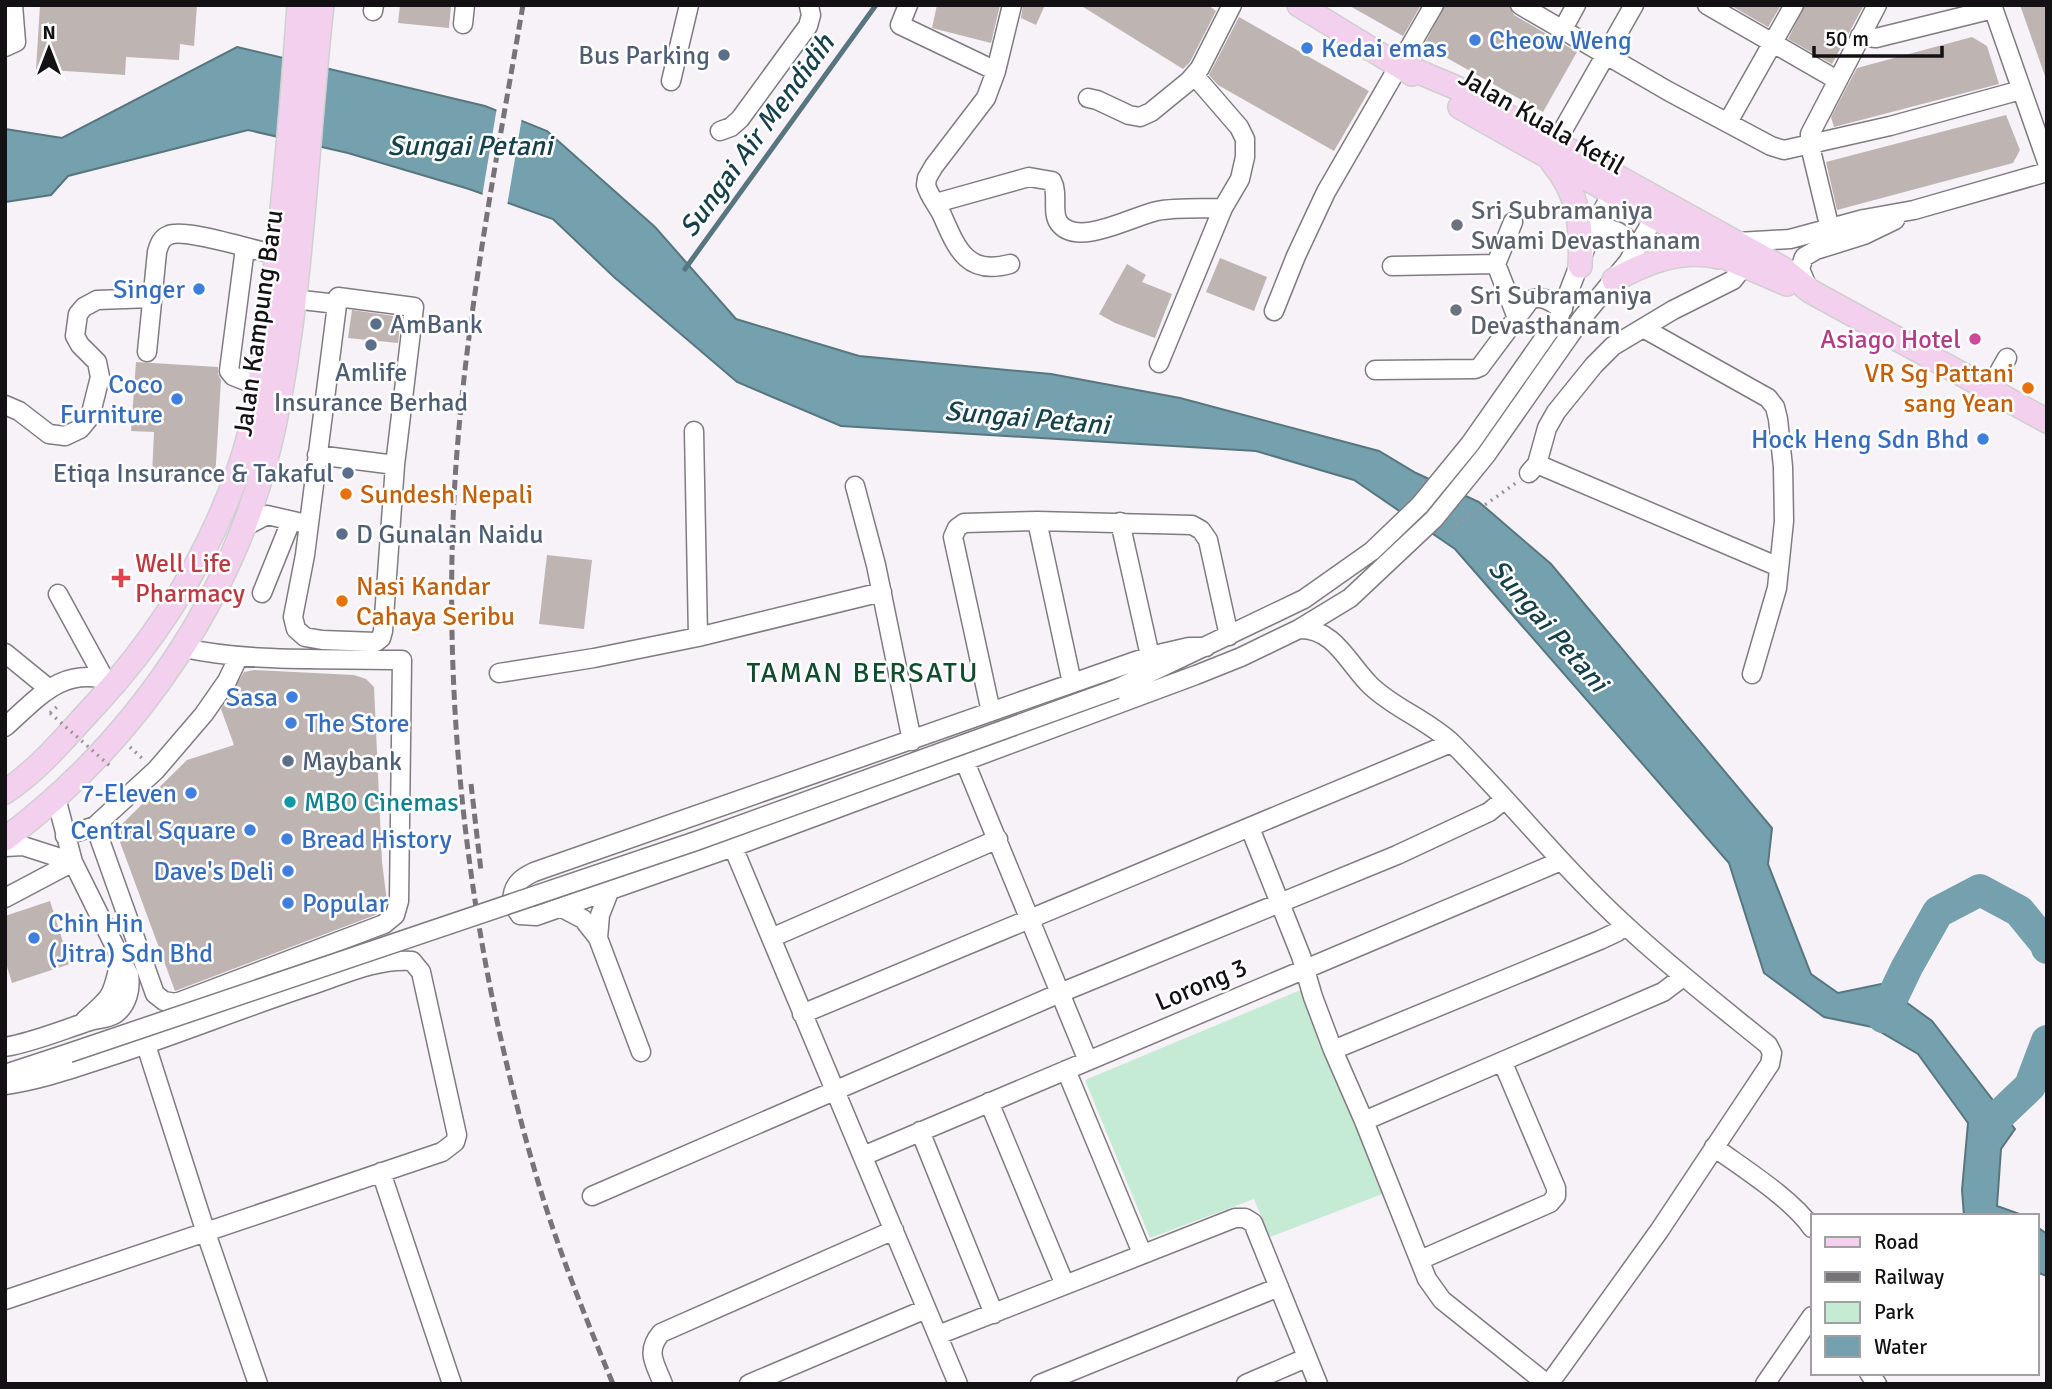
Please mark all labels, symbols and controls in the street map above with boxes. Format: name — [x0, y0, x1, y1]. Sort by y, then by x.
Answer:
north arrow — [14, 14, 84, 84]
scale bar — [1814, 14, 1942, 58]
text: N — [42, 21, 56, 45]
place label: Cheow Weng — [1489, 25, 1632, 57]
text: 50 m — [1825, 26, 1869, 52]
water label: Sungai Air Mendidih — [672, 27, 842, 243]
marker: Cheow Weng — [1467, 32, 1483, 48]
place label: Kedai emas — [1321, 33, 1447, 65]
place label: Bus Parking — [578, 40, 710, 72]
marker: Kedai emas — [1299, 40, 1315, 56]
marker: Bus Parking — [716, 47, 732, 63]
street label: Jalan Kuala Ketil — [1453, 62, 1630, 182]
water label: Sungai Petani — [388, 129, 555, 163]
place label: Sri Subramaniya Swami Devasthanam — [1471, 195, 1701, 257]
street label: Jalan Kampung Baru — [227, 208, 291, 439]
marker: Sri Subramaniya Swami Devasthanam — [1449, 217, 1465, 233]
place label: Singer — [113, 274, 185, 306]
place label: Sri Subramaniya Devasthanam — [1470, 280, 1652, 342]
marker: Singer — [191, 281, 207, 297]
marker: Sri Subramaniya Devasthanam — [1448, 302, 1464, 318]
place label: AmBank — [390, 309, 483, 341]
marker: AmBank — [368, 316, 384, 332]
place label: Asiago Hotel — [1820, 324, 1961, 356]
marker: Asiago Hotel — [1967, 331, 1983, 347]
marker: Amlife Insurance Berhad — [363, 337, 379, 353]
place label: Amlife Insurance Berhad — [274, 357, 468, 419]
place label: VR Sg Pattani sang Yean — [1864, 358, 2014, 420]
place label: Coco Furniture — [60, 369, 163, 431]
marker: VR Sg Pattani sang Yean — [2020, 380, 2036, 396]
marker: Coco Furniture — [169, 391, 185, 407]
water label: Sungai Petani — [943, 394, 1113, 442]
place label: Hock Heng Sdn Bhd — [1751, 424, 1969, 456]
marker: Hock Heng Sdn Bhd — [1975, 431, 1991, 447]
place label: Etiqa Insurance & Takaful — [53, 458, 334, 490]
marker: Etiqa Insurance & Takaful — [340, 465, 356, 481]
place label: Sundesh Nepali — [360, 479, 533, 511]
marker: Sundesh Nepali — [338, 486, 354, 502]
place label: D Gunalan Naidu — [356, 519, 544, 551]
marker: D Gunalan Naidu — [334, 526, 350, 542]
place label: Well Life Pharmacy — [135, 548, 245, 610]
water label: Sungai Petani — [1481, 552, 1617, 701]
marker: Well Life Pharmacy — [113, 570, 129, 586]
place label: Nasi Kandar Cahaya Seribu — [356, 571, 515, 633]
marker: Nasi Kandar Cahaya Seribu — [334, 593, 350, 609]
district label: TAMAN BERSATU — [746, 656, 980, 690]
place label: Sasa — [226, 682, 278, 714]
marker: Sasa — [284, 689, 300, 705]
place label: The Store — [305, 708, 410, 740]
marker: The Store — [283, 715, 299, 731]
place label: Maybank — [302, 746, 402, 778]
marker: Maybank — [280, 753, 296, 769]
place label: 7-Eleven — [80, 778, 177, 810]
marker: 7-Eleven — [183, 785, 199, 801]
place label: MBO Cinemas — [304, 787, 459, 819]
marker: MBO Cinemas — [282, 794, 298, 810]
place label: Central Square — [71, 815, 236, 847]
marker: Central Square — [242, 822, 258, 838]
place label: Bread History — [301, 824, 452, 856]
marker: Bread History — [279, 831, 295, 847]
place label: Dave's Deli — [153, 856, 274, 888]
marker: Dave's Deli — [280, 863, 296, 879]
place label: Popular — [302, 888, 388, 920]
marker: Popular — [280, 895, 296, 911]
place label: Chin Hin (Jitra) Sdn Bhd — [48, 908, 213, 970]
marker: Chin Hin (Jitra) Sdn Bhd — [26, 930, 42, 946]
street label: Lorong 3 — [1151, 951, 1252, 1019]
legend — [1811, 1214, 2038, 1375]
text: Road — [1874, 1229, 1919, 1255]
text: Railway — [1874, 1264, 1944, 1290]
text: Park — [1874, 1299, 1915, 1325]
text: Water — [1874, 1334, 1927, 1360]

